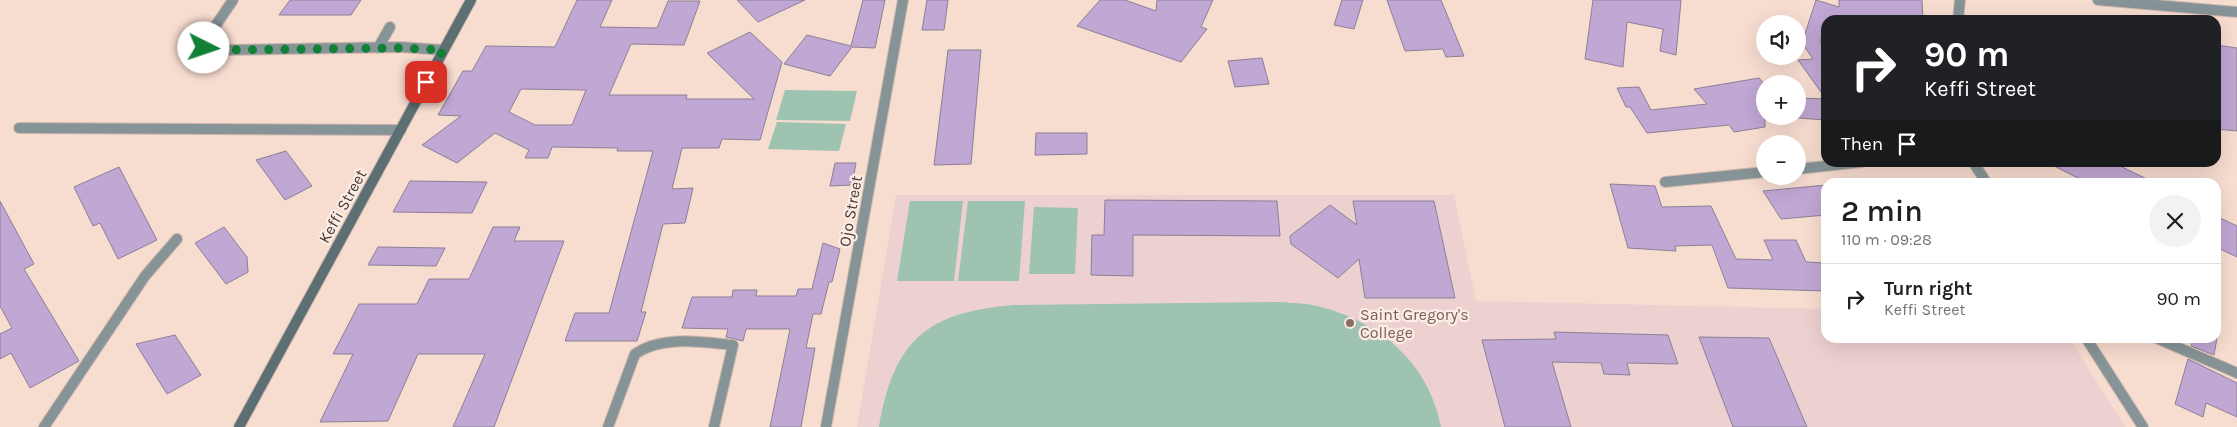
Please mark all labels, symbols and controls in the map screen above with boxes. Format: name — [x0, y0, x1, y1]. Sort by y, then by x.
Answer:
map controls — [1756, 15, 1806, 185]
button: sound — [1756, 15, 1806, 65]
position arrow — [177, 21, 229, 73]
text: 90 m — [1924, 34, 2010, 75]
icon: right — [1841, 35, 1906, 100]
pin — [405, 61, 447, 103]
icon: arrive — [412, 68, 440, 96]
button: + — [1756, 75, 1806, 125]
text: Keffi Street — [1924, 76, 2036, 102]
icon: arrive — [1893, 130, 1921, 158]
text: Then — [1841, 133, 1883, 155]
button: − — [1756, 135, 1806, 185]
street label: Keffi Street — [314, 166, 370, 246]
street label: Ojo Street — [835, 174, 866, 248]
text: 2 min — [1841, 193, 1923, 229]
button: close — [2149, 195, 2201, 247]
text: 110 m · 09:28 — [1841, 230, 1932, 249]
text: Turn right — [1884, 278, 1973, 300]
icon: right — [1841, 285, 1869, 313]
text: 90 m — [2156, 288, 2201, 310]
text: Keffi Street — [1884, 300, 1965, 319]
place label: Saint Gregory's College — [1360, 305, 1469, 342]
marker: Saint Gregory's College — [1344, 317, 1356, 329]

